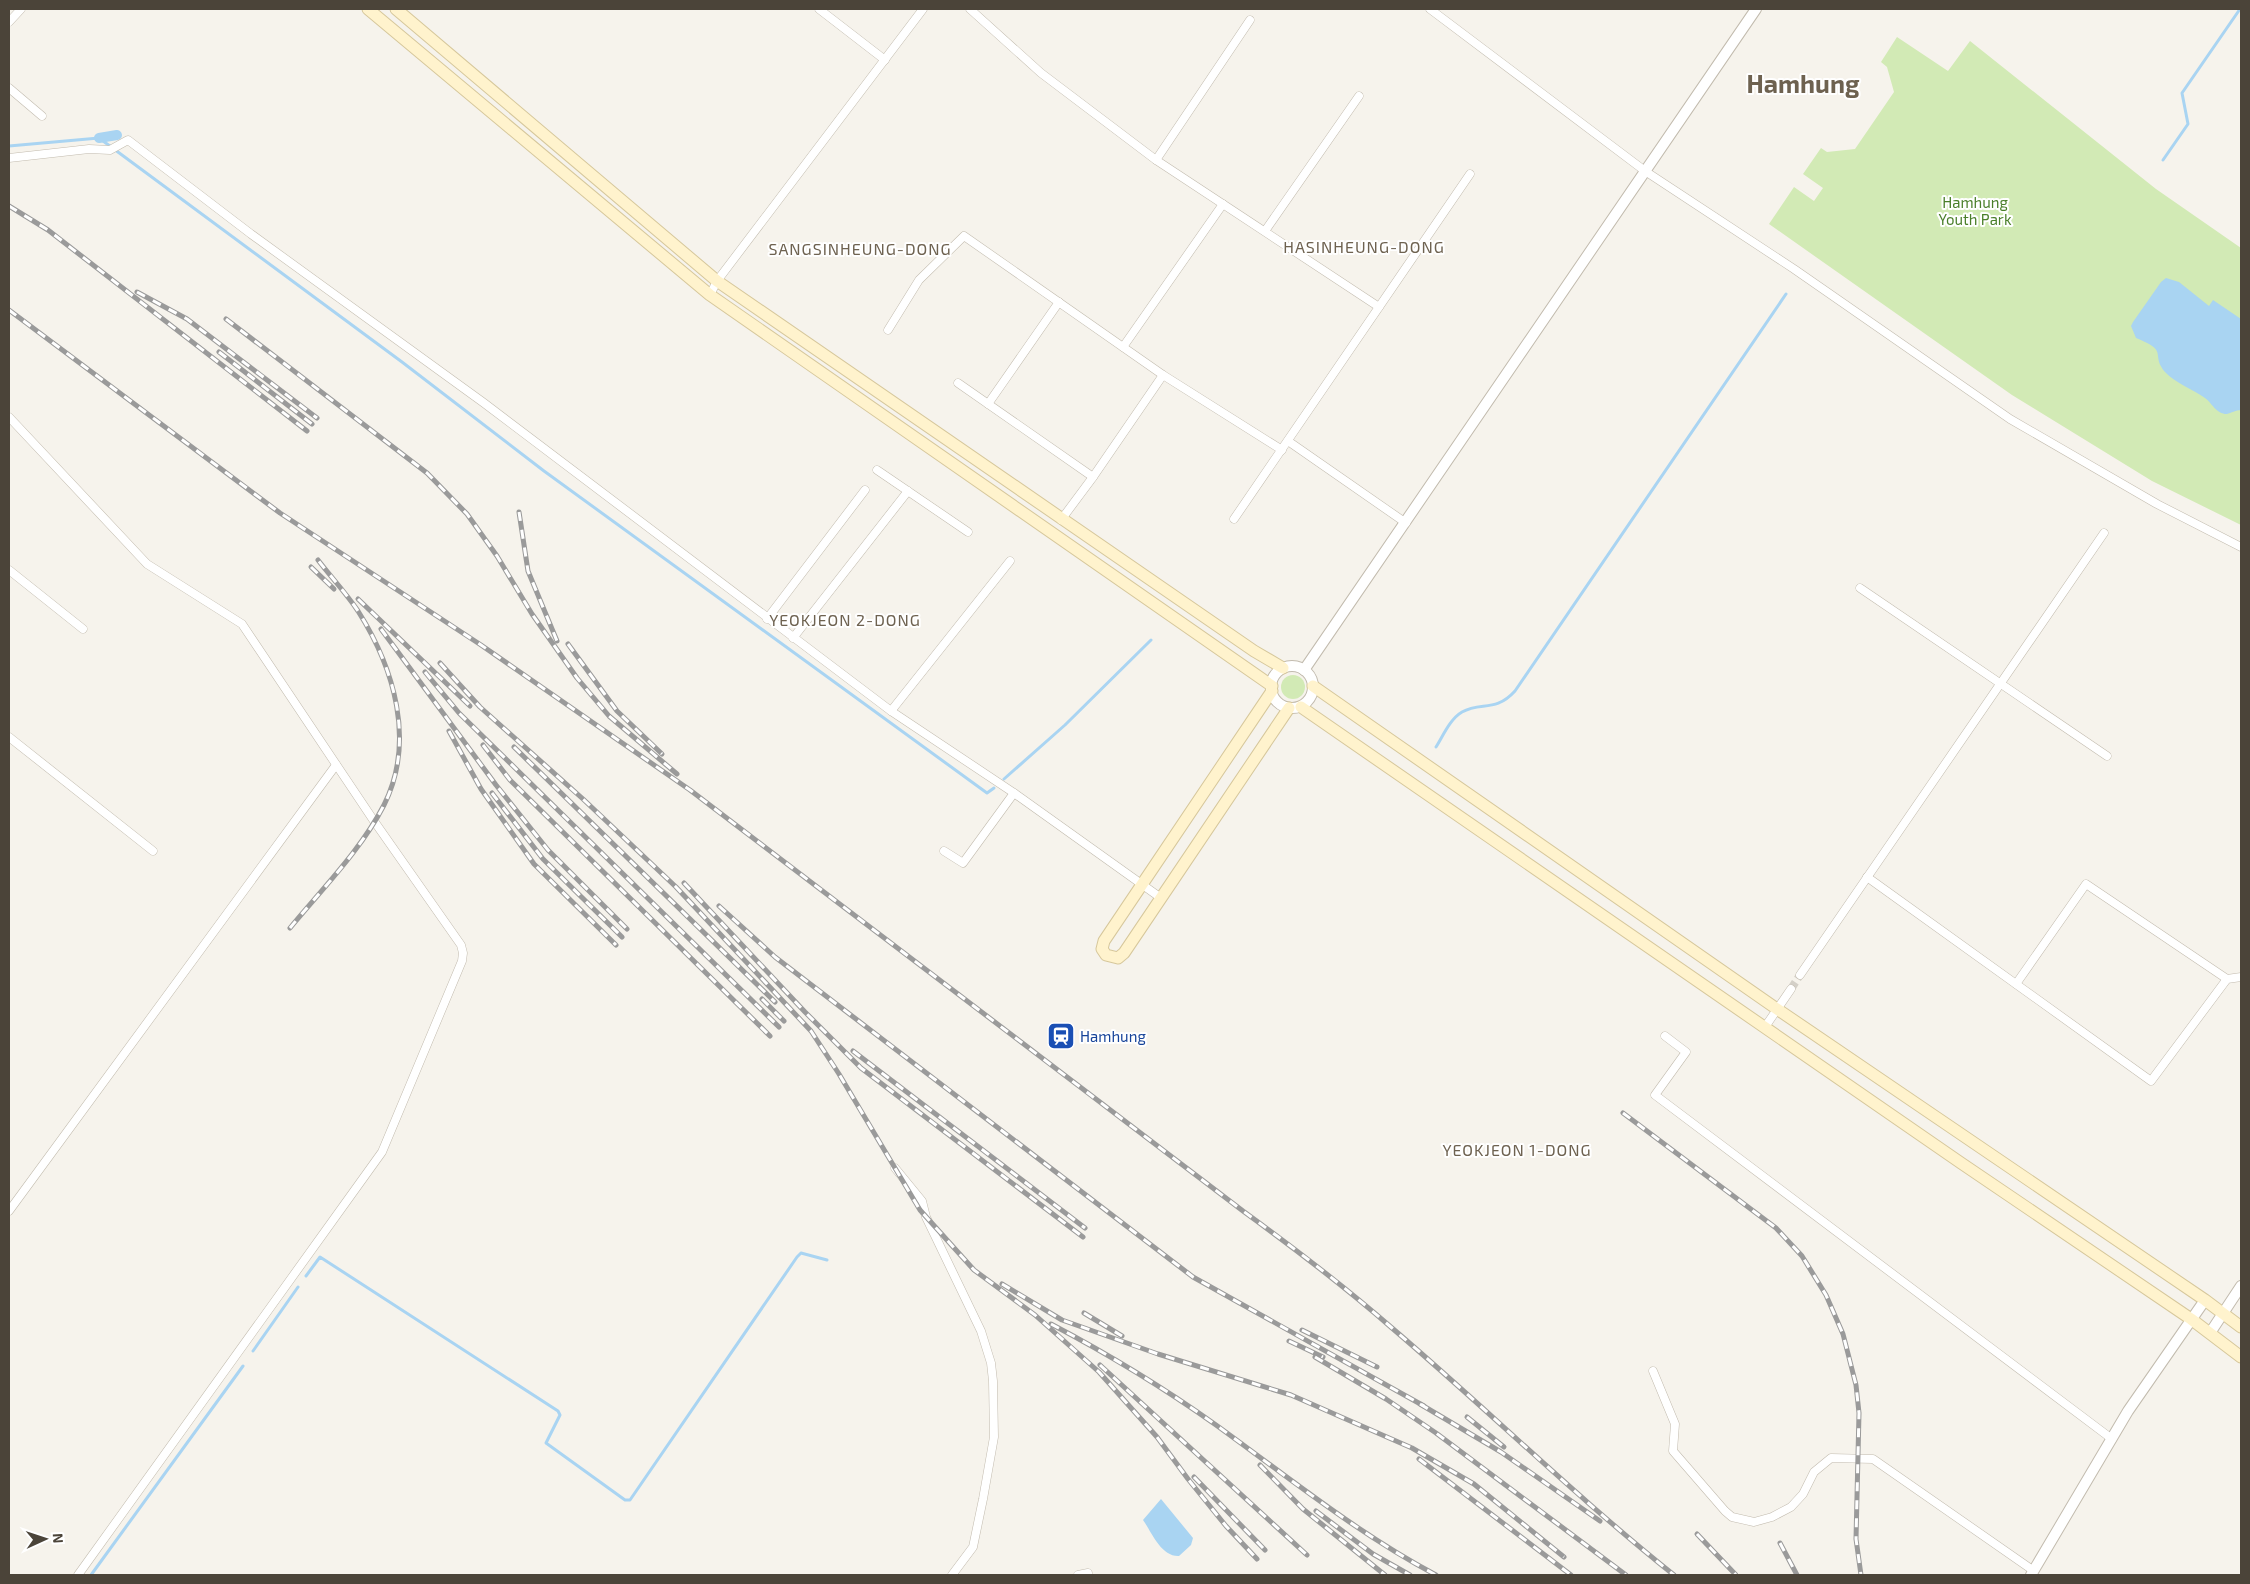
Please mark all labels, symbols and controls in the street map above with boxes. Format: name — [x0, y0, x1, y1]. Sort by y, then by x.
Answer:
district label: Hamhung — [1747, 68, 1860, 98]
park label: Hamhung Youth Park — [1938, 193, 2012, 228]
district label: HASINHEUNG-DONG — [1283, 237, 1445, 256]
district label: SANGSINHEUNG-DONG — [768, 239, 952, 258]
district label: YEOKJEON 2-DONG — [769, 610, 921, 629]
station icon: Hamhung — [1046, 1021, 1076, 1051]
place label: Hamhung — [1080, 1027, 1146, 1045]
district label: YEOKJEON 1-DONG — [1442, 1140, 1592, 1159]
north arrow — [20, 1514, 70, 1564]
text: N — [50, 1533, 67, 1544]

